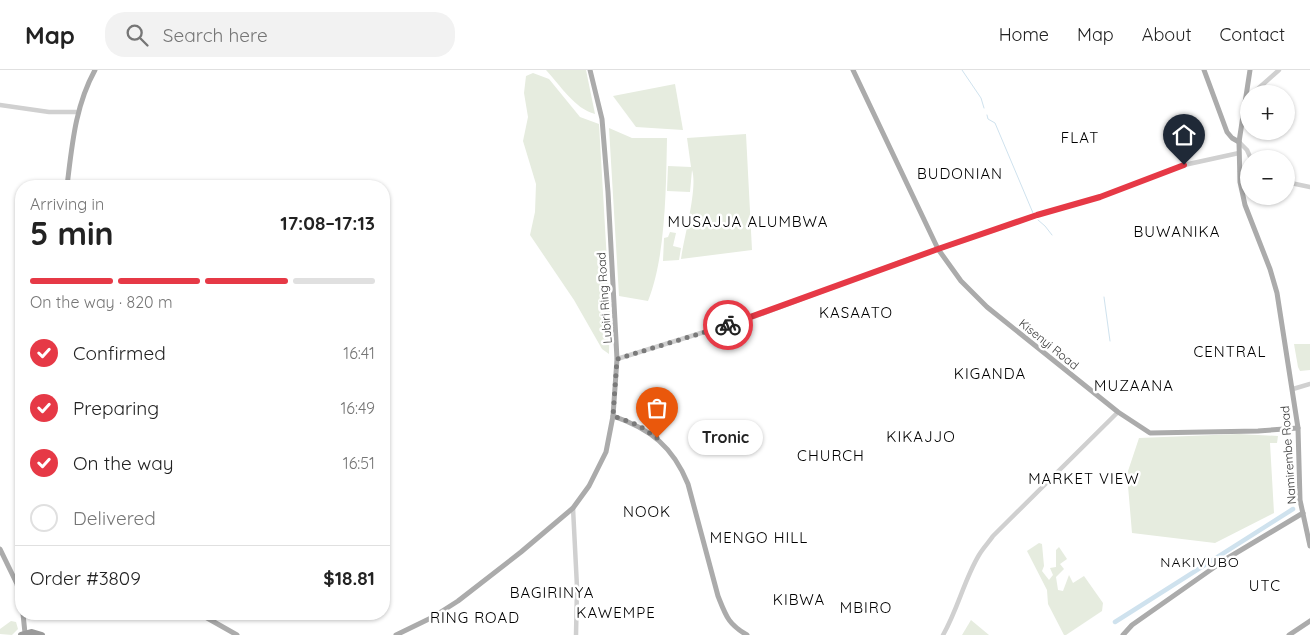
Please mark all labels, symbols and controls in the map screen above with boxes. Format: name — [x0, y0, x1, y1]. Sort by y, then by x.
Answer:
search box — [105, 12, 455, 57]
text: Map — [25, 20, 75, 50]
icon: search — [123, 21, 151, 49]
text: Search here — [163, 23, 268, 47]
text: Home — [999, 23, 1049, 46]
text: Map — [1077, 23, 1114, 46]
text: About — [1142, 23, 1192, 46]
text: Contact — [1220, 23, 1285, 46]
map controls — [1240, 85, 1295, 205]
button: + — [1240, 85, 1295, 140]
pin — [1163, 114, 1205, 165]
icon: home — [1170, 121, 1198, 149]
district label: FLAT — [1061, 128, 1099, 147]
button: − — [1240, 150, 1295, 205]
district label: BUDONIAN — [917, 164, 1003, 183]
text: Arriving in — [30, 194, 104, 214]
text: 17:08–17:13 — [280, 211, 375, 235]
district label: MUSAJJA ALUMBWA — [668, 212, 828, 231]
text: 5 min — [30, 213, 114, 253]
district label: BUWANIKA — [1134, 222, 1220, 241]
street label: Lubiri Ring Road — [593, 252, 615, 344]
text: On the way · 820 m — [30, 292, 173, 312]
courier — [703, 300, 753, 350]
district label: KASAATO — [819, 303, 893, 322]
icon: bike — [714, 311, 742, 339]
street label: Kisenyi Road — [1016, 315, 1082, 373]
icon: check — [30, 339, 58, 367]
text: Confirmed — [73, 341, 166, 365]
district label: CENTRAL — [1193, 342, 1267, 361]
text: 16:41 — [343, 343, 375, 363]
district label: KIGANDA — [954, 364, 1026, 383]
district label: MUZAANA — [1094, 376, 1174, 395]
pin — [636, 387, 678, 438]
icon: check — [30, 394, 58, 422]
icon: bag — [643, 394, 671, 422]
text: Preparing — [73, 396, 159, 420]
text: 16:49 — [340, 398, 375, 418]
street label: Namirembe Road — [1277, 405, 1299, 505]
callout: Tronic — [687, 420, 762, 456]
text: Tronic — [702, 427, 749, 447]
district label: KIKAJJO — [886, 427, 956, 446]
district label: CHURCH — [797, 446, 865, 465]
icon: check — [30, 449, 58, 477]
text: On the way — [73, 451, 174, 475]
text: 16:51 — [343, 453, 375, 473]
district label: MARKET VIEW — [1028, 469, 1140, 488]
district label: NOOK — [623, 502, 671, 521]
text: Delivered — [73, 506, 156, 530]
district label: MENGO HILL — [710, 528, 808, 547]
district label: NAKIVUBO — [1160, 553, 1240, 571]
text: Order #3809 — [30, 566, 141, 590]
text: $18.81 — [323, 566, 375, 590]
district label: UTC — [1249, 576, 1281, 595]
district label: BAGIRINYA — [510, 583, 594, 602]
district label: KIBWA — [773, 590, 825, 609]
district label: MBIRO — [840, 598, 892, 617]
district label: KAWEMPE — [576, 603, 656, 622]
district label: RING ROAD — [430, 608, 520, 627]

